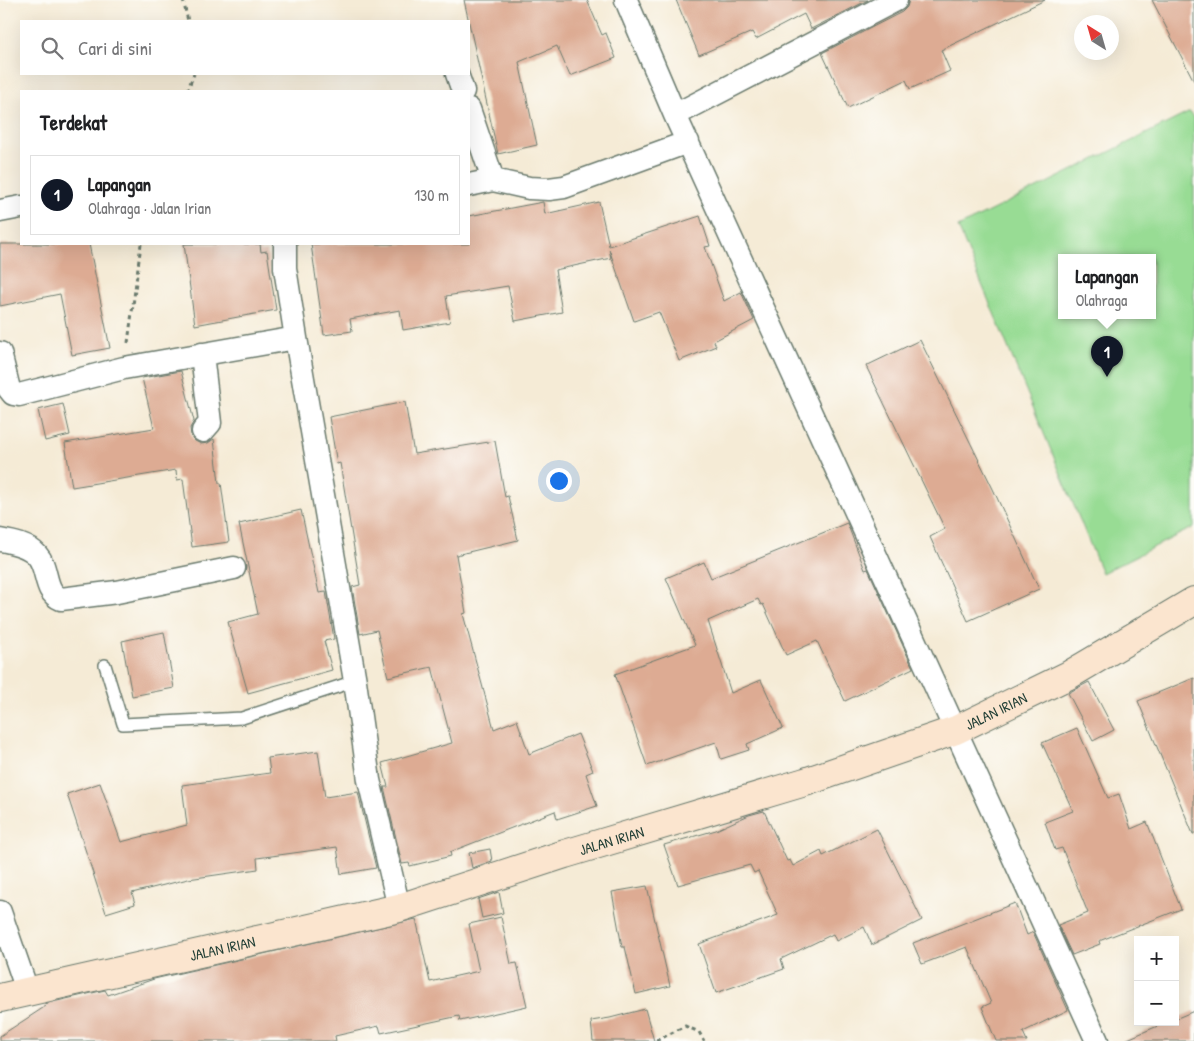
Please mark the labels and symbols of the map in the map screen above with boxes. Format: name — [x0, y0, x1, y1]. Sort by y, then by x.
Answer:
north arrow — [1074, 15, 1119, 60]
pin: 1 — [1091, 336, 1123, 377]
your location — [546, 468, 572, 494]
street label: JALAN IRIAN — [961, 687, 1030, 735]
street label: JALAN IRIAN — [577, 820, 646, 860]
street label: JALAN IRIAN — [188, 930, 257, 965]

